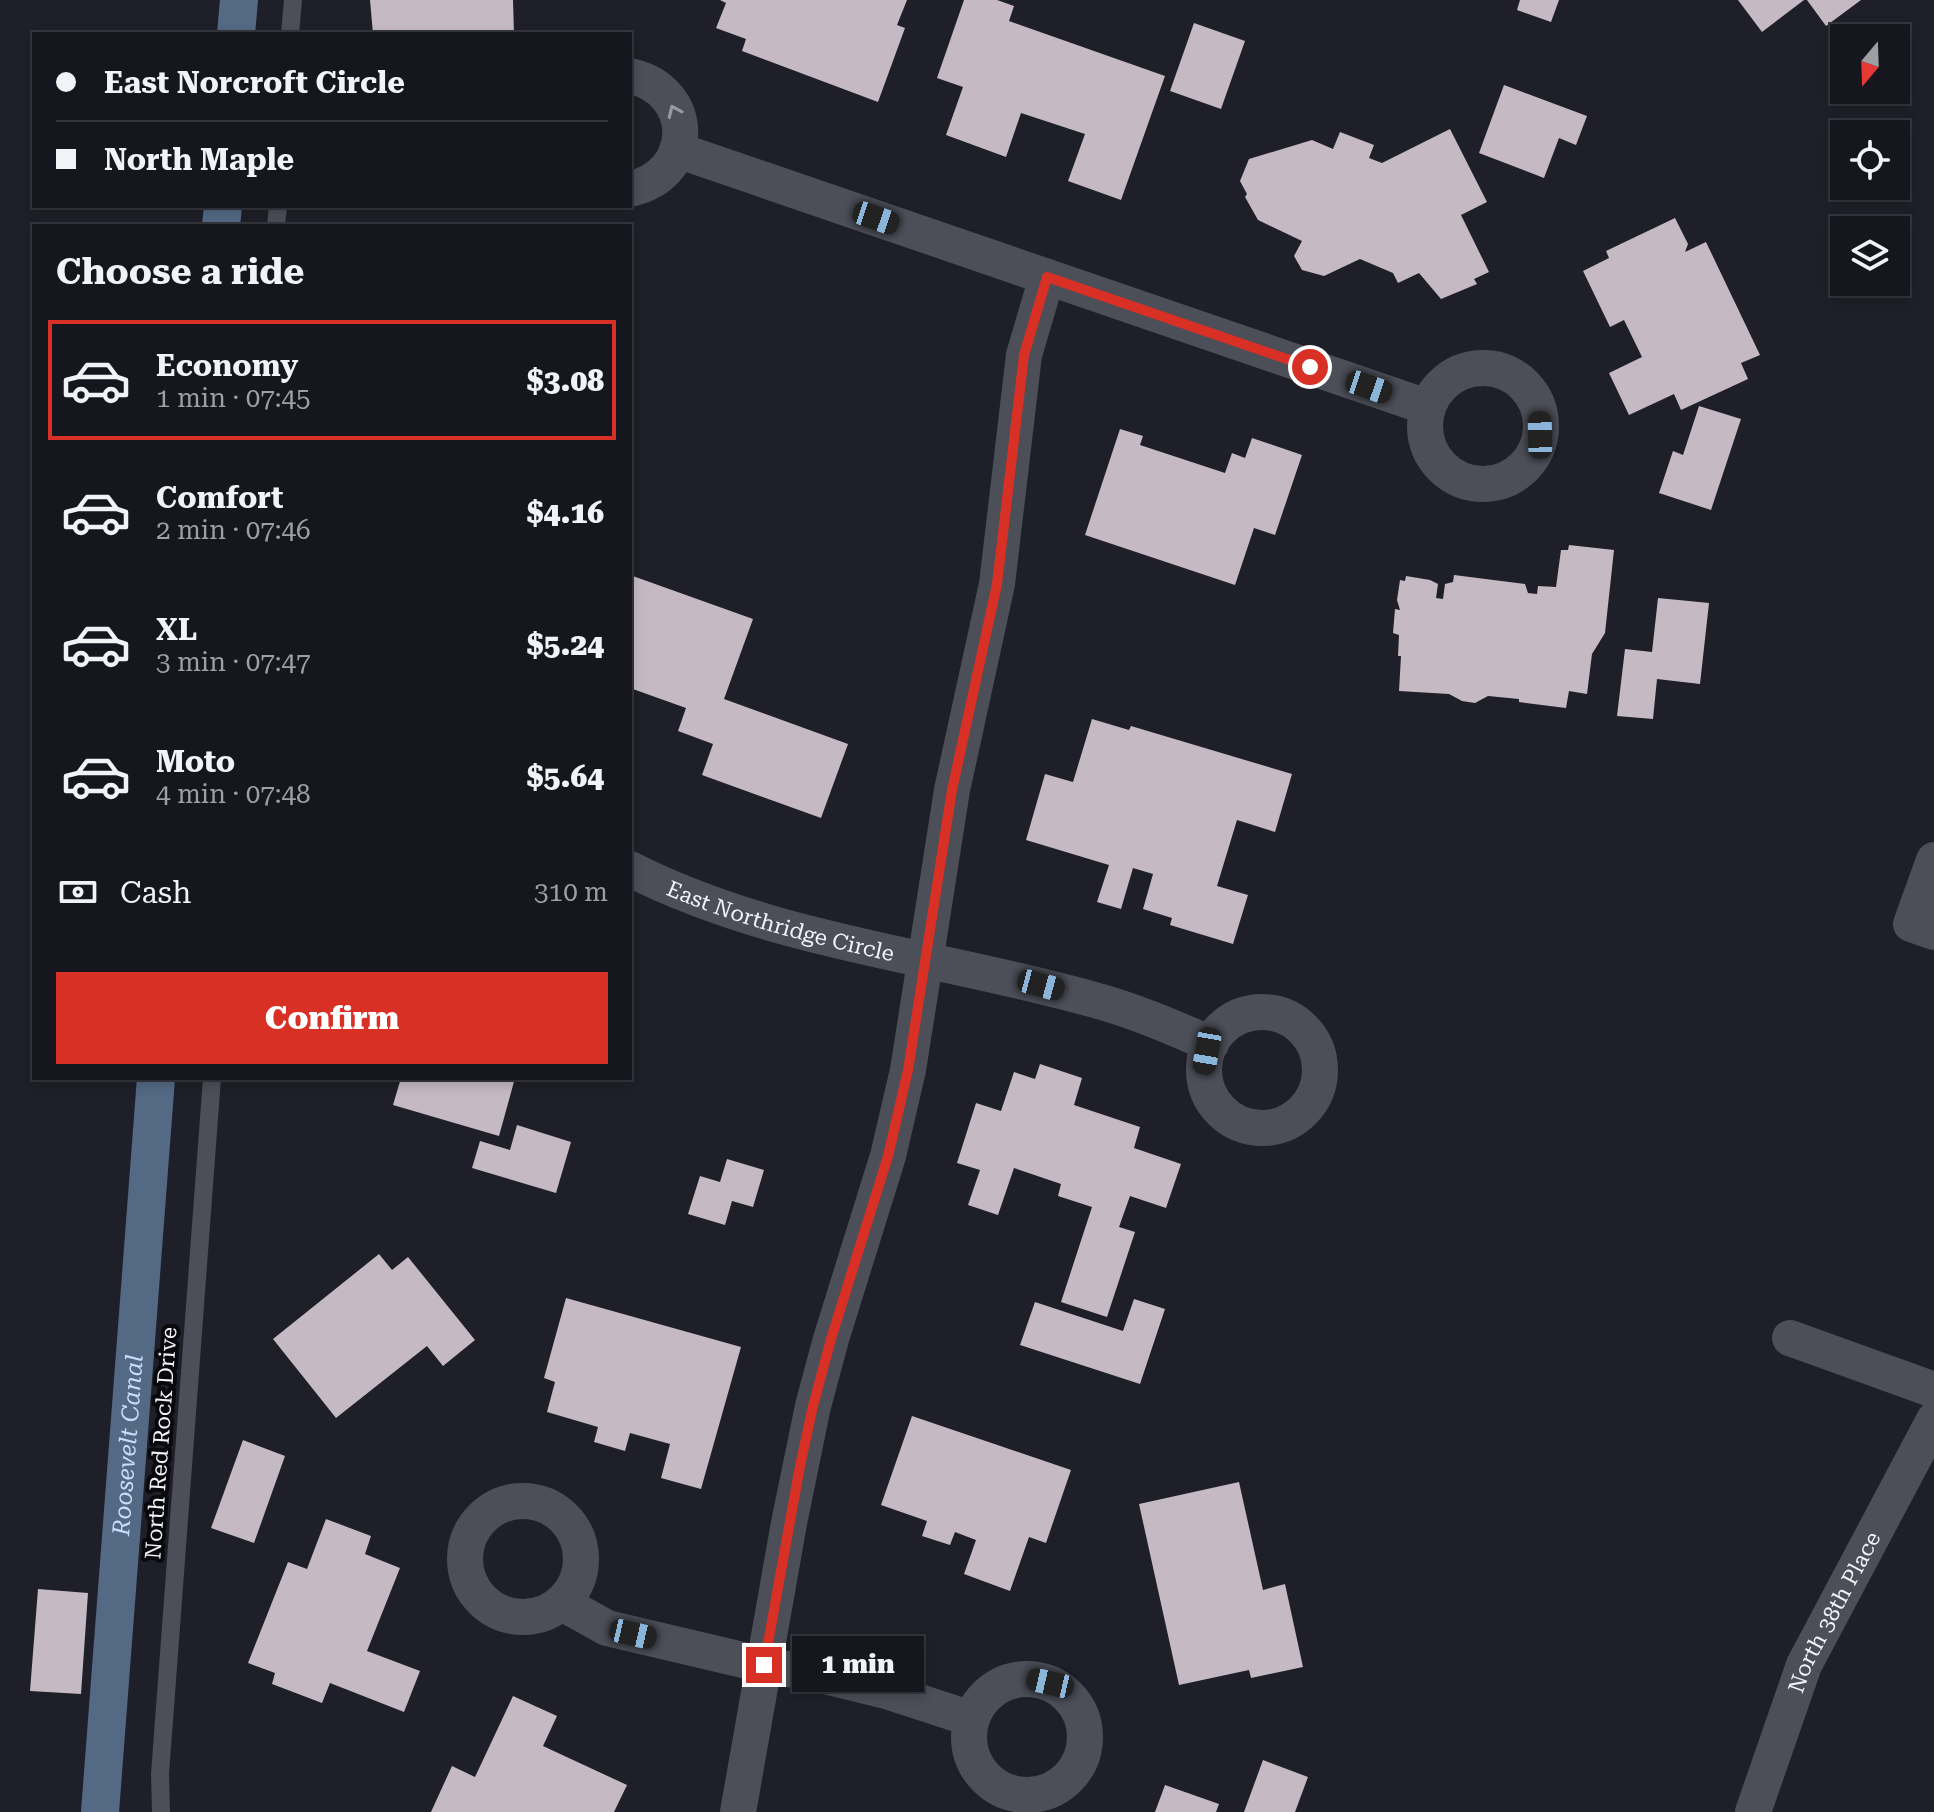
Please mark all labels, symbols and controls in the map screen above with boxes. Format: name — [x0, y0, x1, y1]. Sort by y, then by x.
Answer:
north arrow — [1830, 24, 1910, 104]
map controls — [1830, 24, 1910, 296]
text: East Norcroft Circle — [104, 65, 405, 100]
one-way arrow — [668, 105, 684, 120]
button: locate — [1830, 120, 1910, 200]
text: North Maple — [104, 142, 294, 177]
car — [849, 199, 903, 237]
button: layers — [1830, 216, 1910, 296]
text: Choose a ride — [56, 251, 304, 293]
icon: car — [60, 344, 132, 416]
text: Economy — [156, 348, 298, 383]
route start — [1292, 349, 1328, 385]
text: $3.08 — [527, 363, 604, 398]
car — [1342, 368, 1396, 406]
text: 1 min · 07:45 — [156, 383, 311, 413]
car — [1528, 411, 1552, 459]
icon: car — [60, 476, 132, 548]
text: Comfort — [156, 480, 283, 515]
text: $4.16 — [527, 495, 604, 530]
text: 2 min · 07:46 — [156, 515, 311, 545]
icon: car — [60, 608, 132, 680]
text: XL — [156, 612, 197, 647]
text: $5.24 — [527, 627, 604, 662]
text: 3 min · 07:47 — [156, 647, 311, 677]
icon: car — [60, 740, 132, 812]
text: Moto — [156, 744, 235, 779]
text: $5.64 — [527, 759, 604, 794]
text: 4 min · 07:48 — [156, 779, 311, 809]
icon: cash — [56, 870, 100, 914]
text: Cash — [120, 875, 191, 910]
street label: East Northridge Circle — [663, 875, 897, 966]
text: 310 m — [534, 877, 608, 907]
car — [1015, 967, 1067, 1003]
button: Confirm — [56, 972, 608, 1064]
car — [1191, 1025, 1223, 1077]
street label: North Red Rock Drive — [140, 1326, 182, 1560]
water label: Roosevelt Canal — [107, 1354, 149, 1538]
street label: North 38th Place — [1783, 1527, 1885, 1696]
car — [607, 1617, 659, 1651]
callout: 1 min — [792, 1637, 924, 1693]
route end — [746, 1647, 782, 1683]
text: 1 min — [821, 1649, 895, 1679]
car — [1024, 1666, 1076, 1700]

